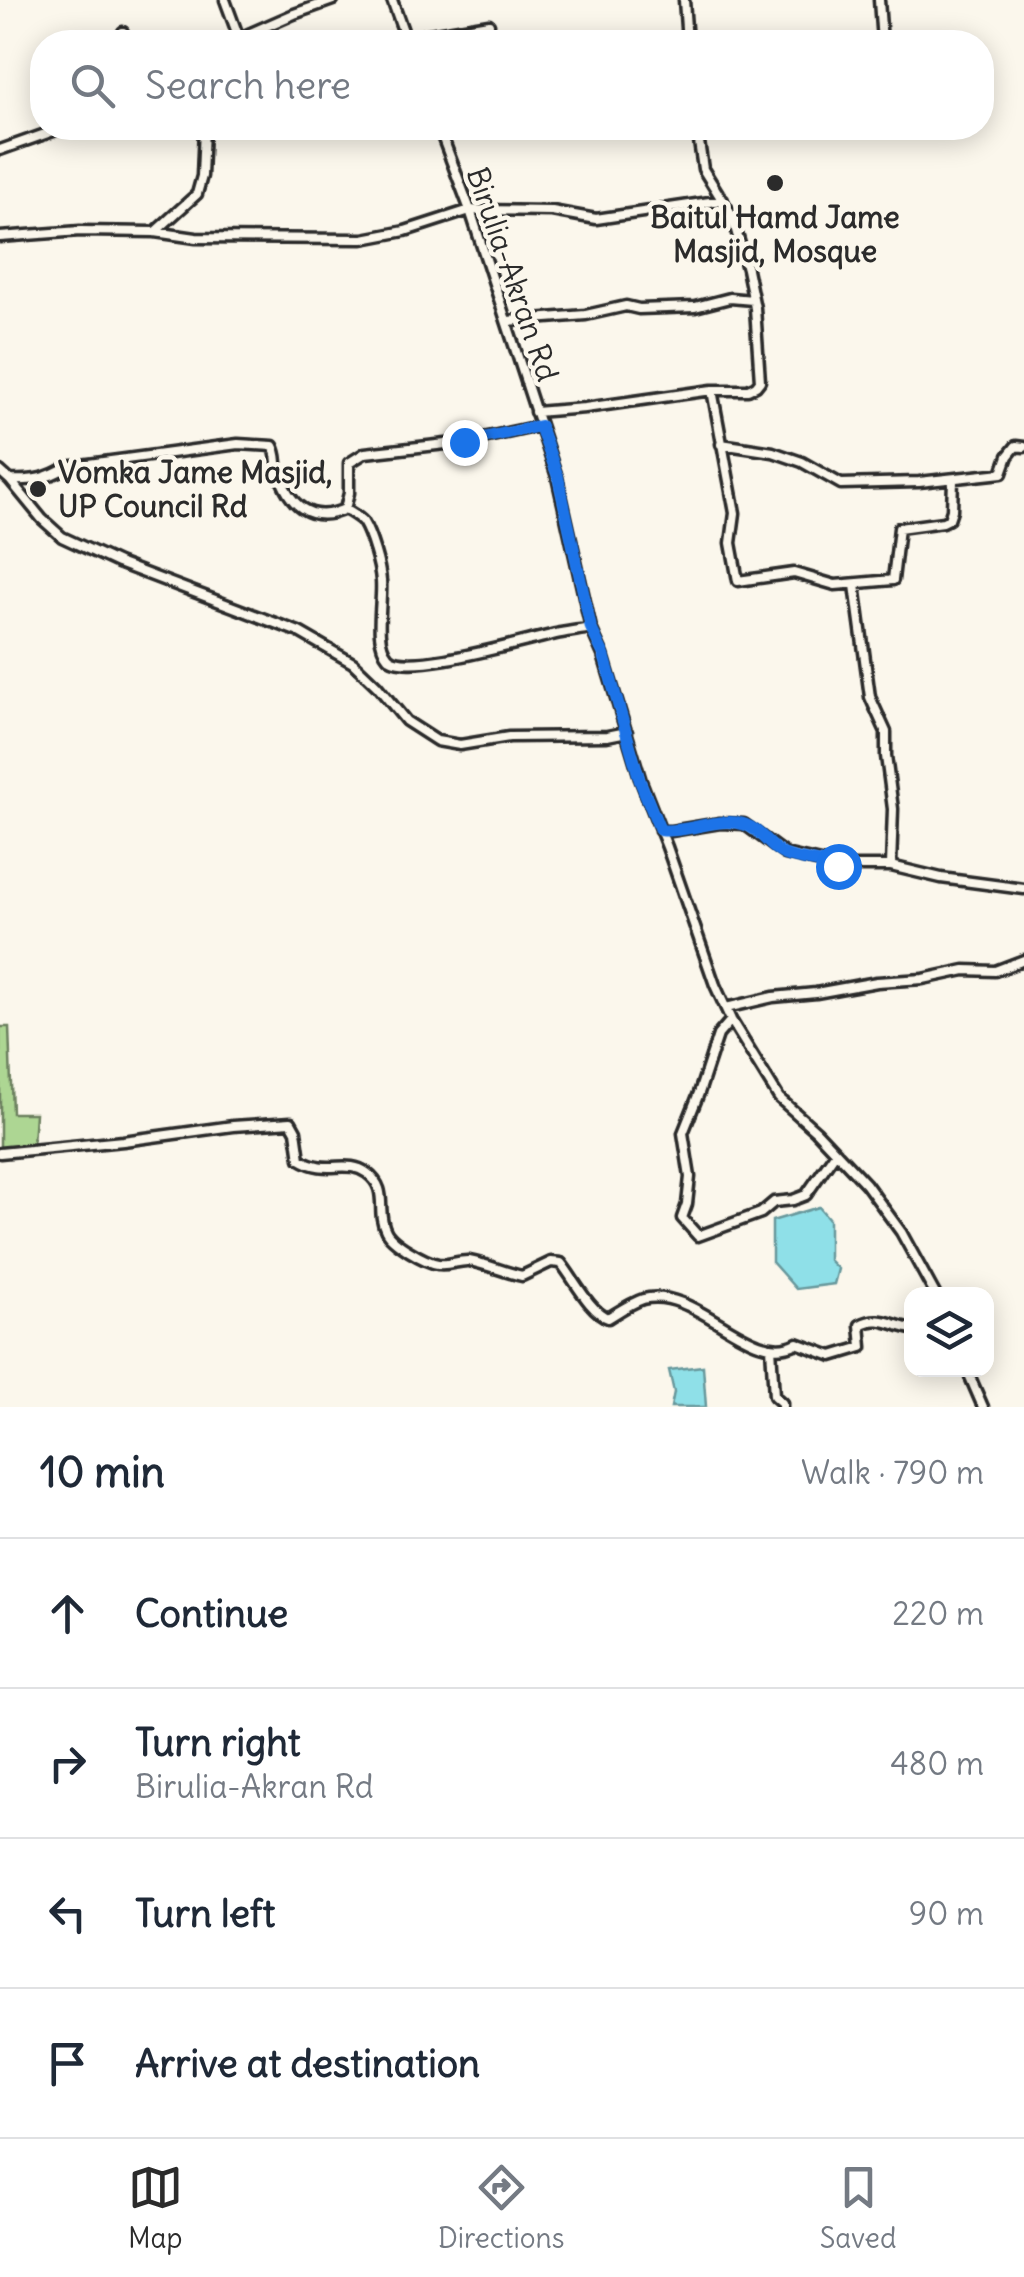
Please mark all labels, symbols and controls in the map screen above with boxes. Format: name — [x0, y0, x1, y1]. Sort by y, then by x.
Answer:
search box — [30, 30, 994, 140]
icon: search — [65, 58, 120, 113]
text: Search here — [145, 62, 351, 109]
street label: Birulia-Akran Rd — [459, 162, 567, 386]
marker: Baitul Hamd Jame Masjid, Mosque — [764, 172, 786, 194]
place label: Baitul Hamd Jame Masjid, Mosque — [650, 198, 900, 270]
route end — [442, 420, 488, 466]
place label: Vomka Jame Masjid, UP Council Rd — [58, 453, 332, 525]
marker: Vomka Jame Masjid, UP Council Rd — [27, 478, 49, 500]
route start — [816, 844, 862, 890]
map controls — [904, 1287, 994, 1377]
button: layers — [904, 1287, 994, 1377]
text: 10 min — [40, 1446, 165, 1498]
text: Walk · 790 m — [801, 1452, 984, 1493]
icon: ahead — [40, 1586, 95, 1641]
text: Continue — [135, 1590, 288, 1637]
text: 220 m — [892, 1593, 984, 1634]
text: Turn right — [135, 1719, 301, 1766]
icon: right — [40, 1736, 95, 1791]
text: 480 m — [890, 1743, 984, 1784]
text: Birulia-Akran Rd — [135, 1766, 374, 1807]
icon: left — [40, 1886, 95, 1941]
text: Turn left — [135, 1890, 275, 1937]
text: 90 m — [909, 1893, 984, 1934]
icon: arrive — [40, 2036, 95, 2091]
text: Arrive at destination — [135, 2040, 480, 2087]
tab: Map — [128, 2160, 183, 2256]
tab: Directions — [438, 2160, 564, 2256]
tab: Saved — [820, 2160, 896, 2256]

